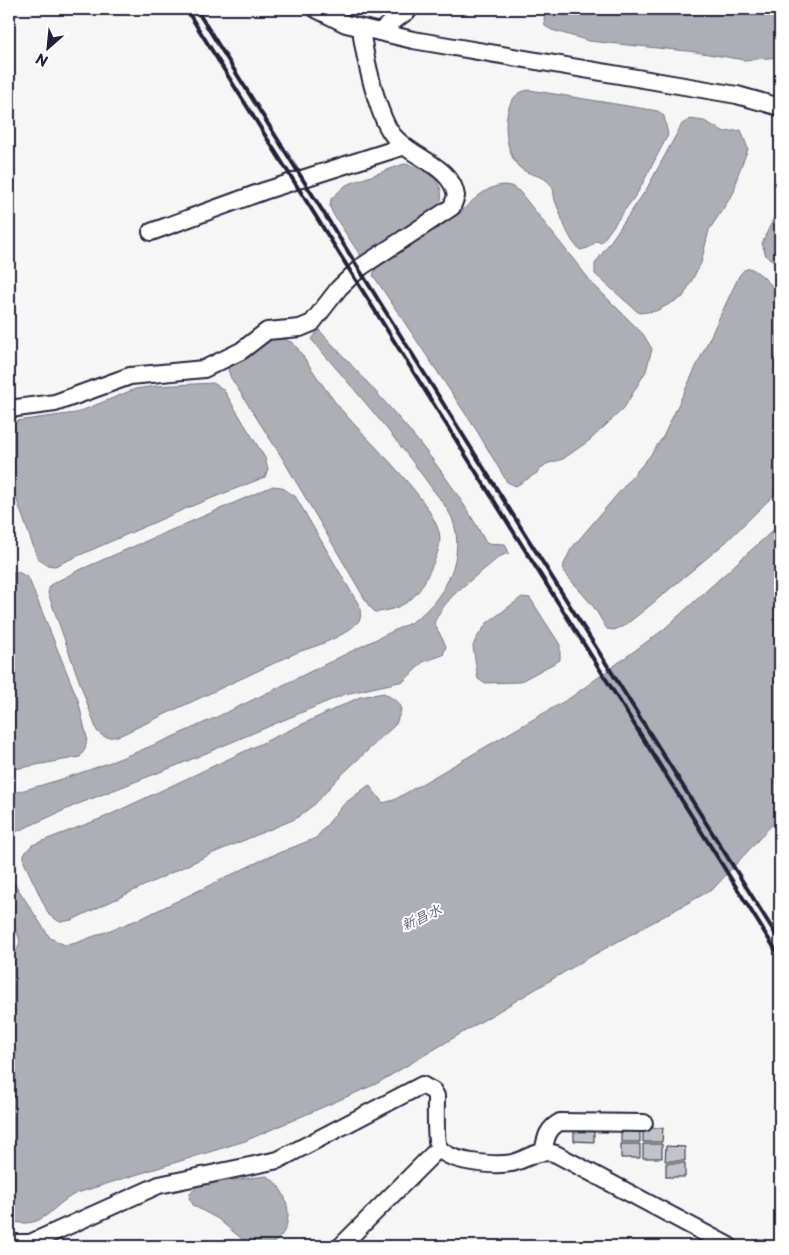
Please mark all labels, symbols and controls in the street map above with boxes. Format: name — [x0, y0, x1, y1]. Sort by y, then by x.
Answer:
north arrow — [22, 22, 72, 72]
text: N — [32, 48, 52, 72]
water label: 新昌水 — [398, 898, 445, 935]

